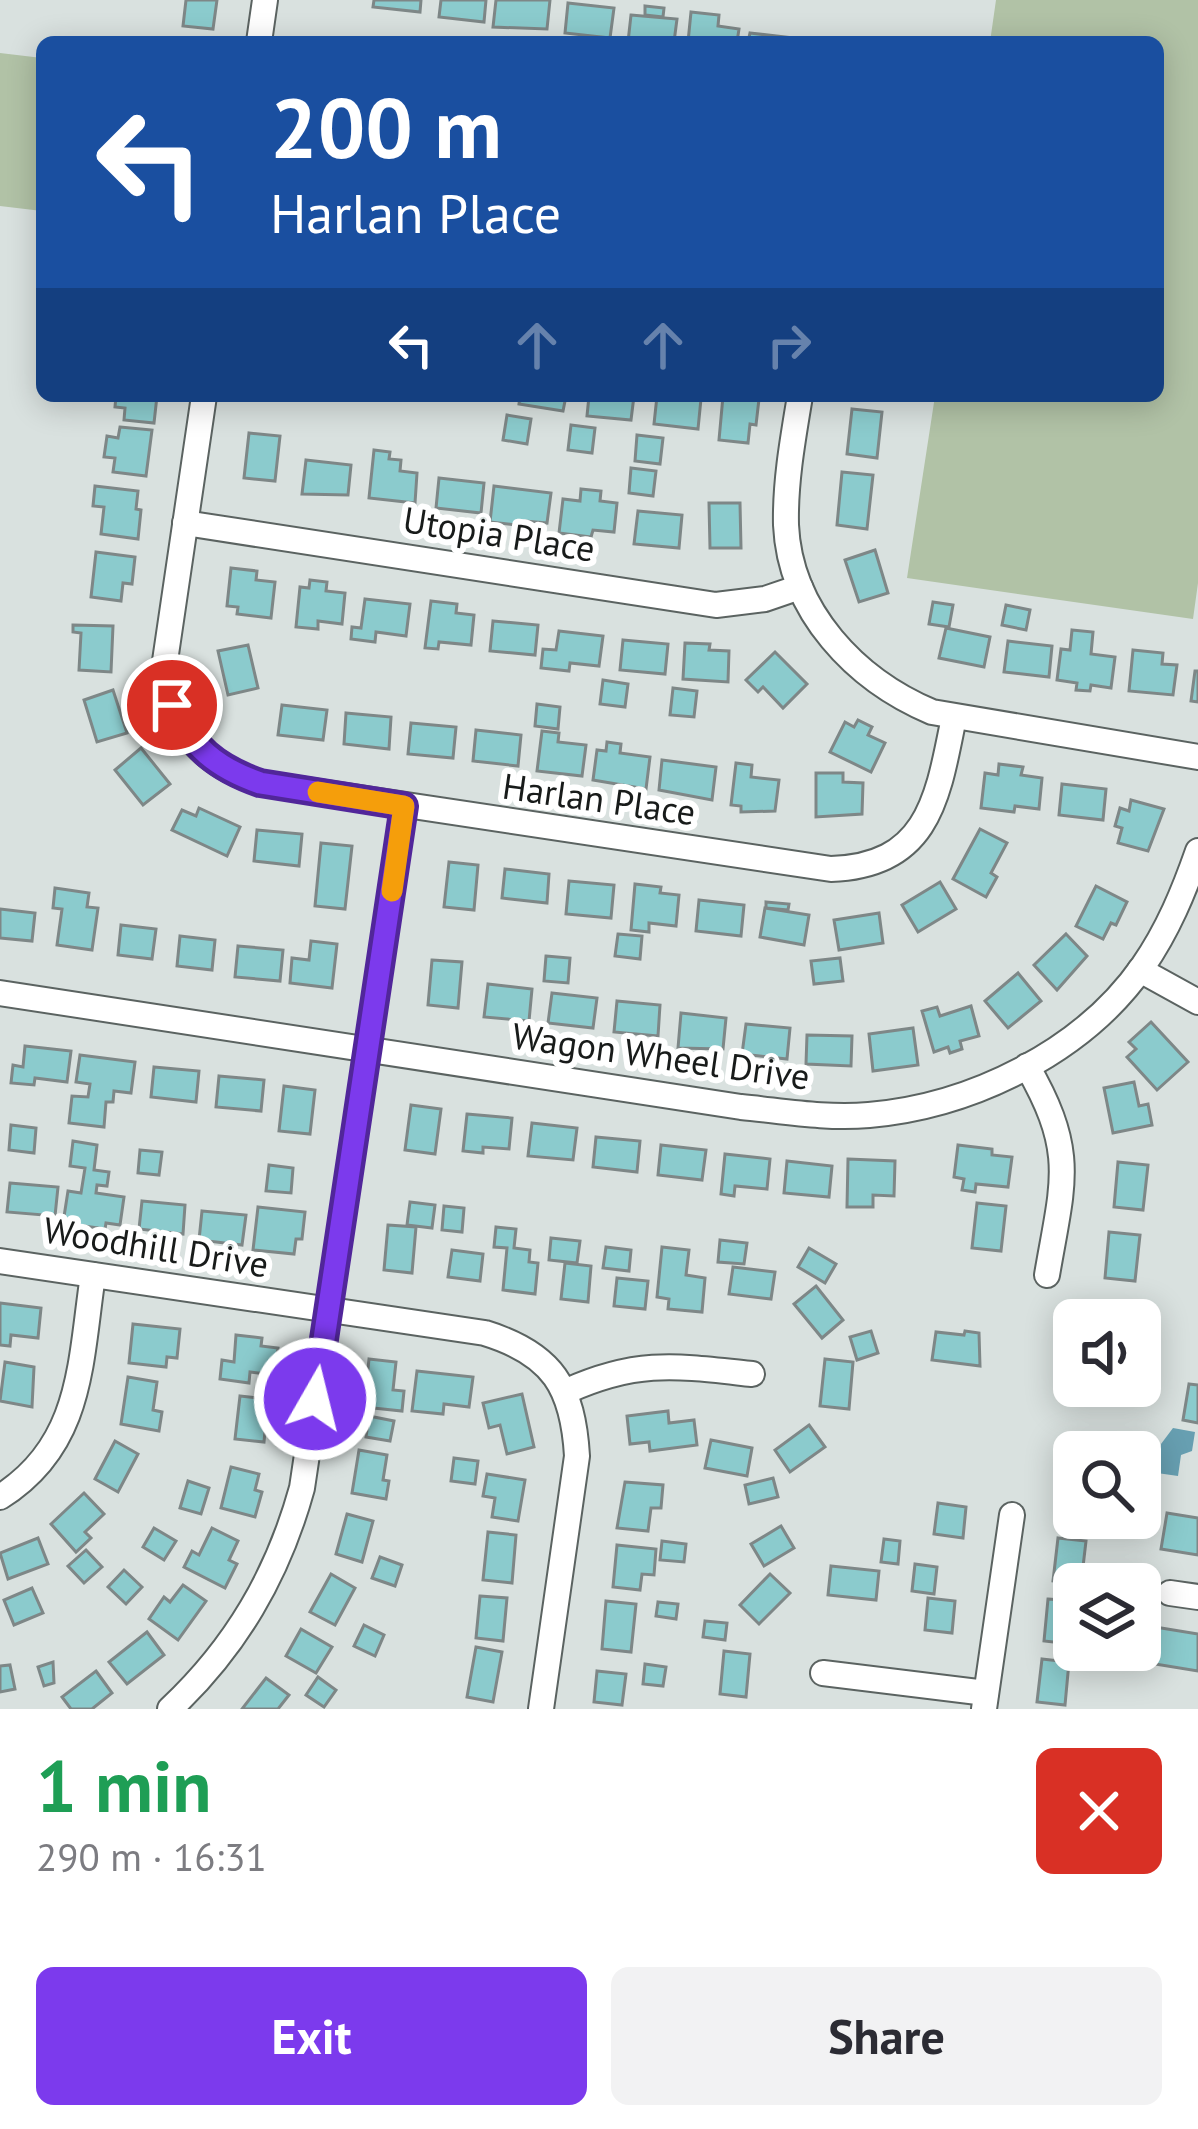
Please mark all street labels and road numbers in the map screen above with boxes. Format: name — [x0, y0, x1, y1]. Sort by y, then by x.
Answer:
street label: Utopia Place — [400, 495, 598, 572]
street label: Harlan Place — [500, 762, 698, 835]
street label: Wagon Wheel Drive — [509, 1011, 813, 1100]
street label: Woodhill Drive — [40, 1206, 272, 1287]

